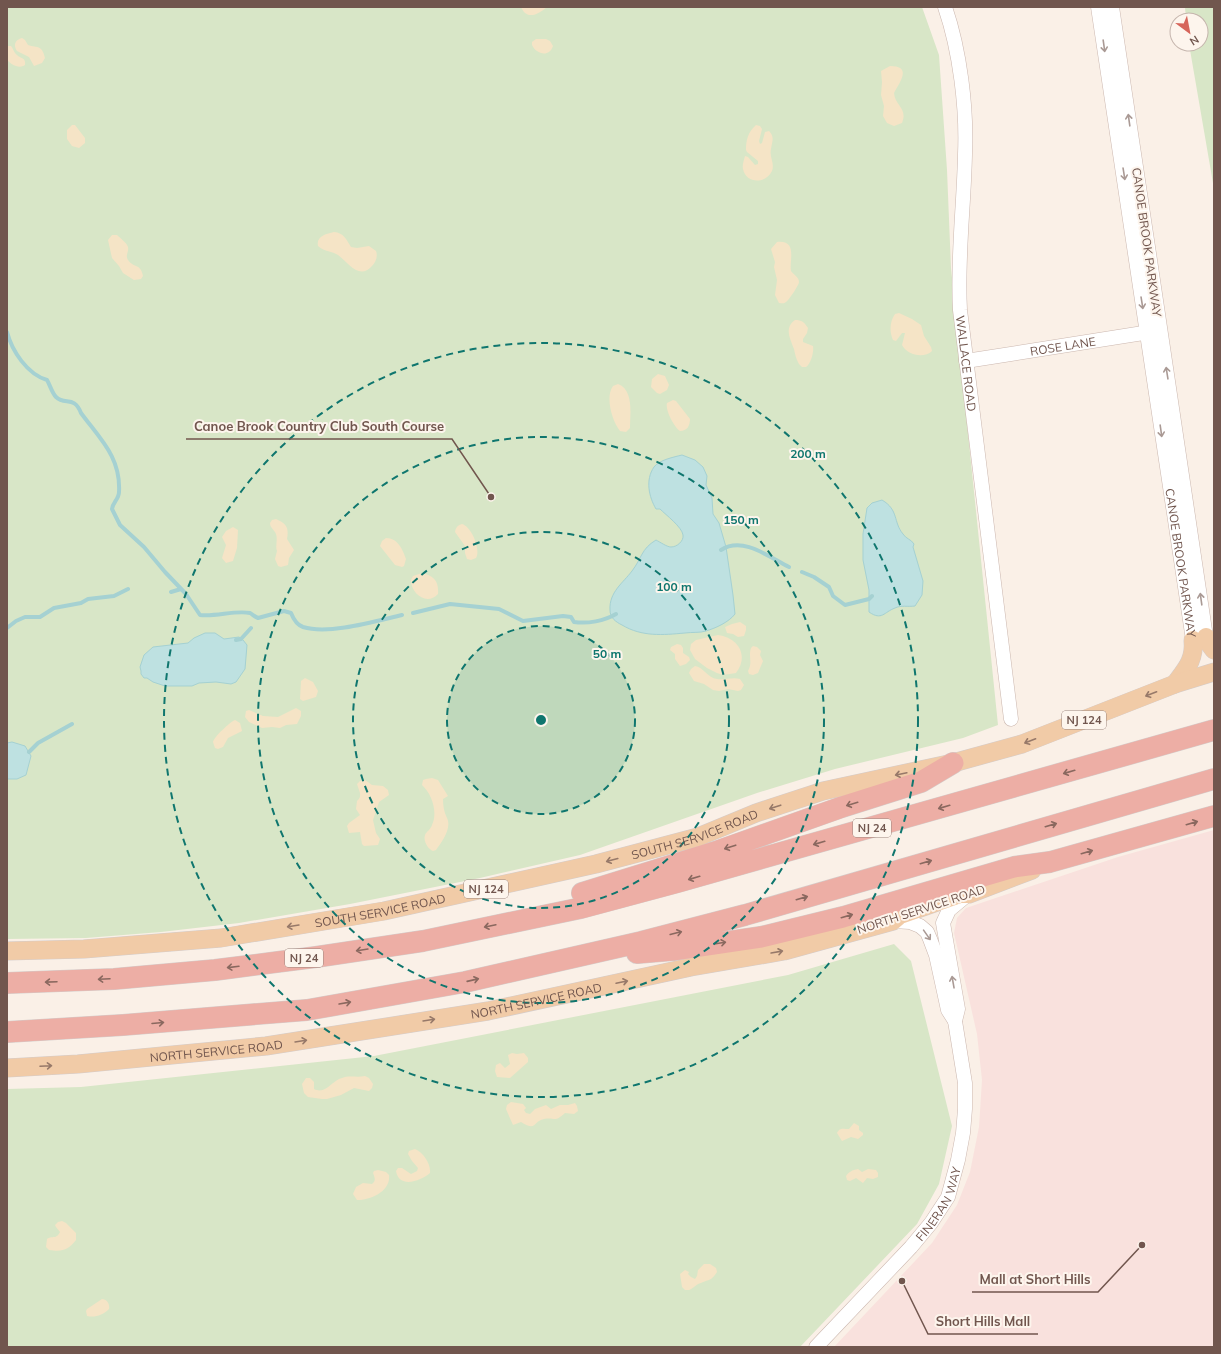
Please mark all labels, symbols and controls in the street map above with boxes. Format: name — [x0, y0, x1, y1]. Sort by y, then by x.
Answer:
north arrow — [1169, 12, 1209, 52]
text: N — [1187, 32, 1202, 49]
one-way arrow — [1100, 39, 1108, 52]
one-way arrow — [1125, 114, 1133, 127]
street label: CANOE BROOK PARKWAY — [1129, 166, 1165, 318]
one-way arrow — [1120, 167, 1128, 180]
one-way arrow — [1138, 296, 1146, 309]
street label: WALLACE ROAD — [953, 314, 980, 412]
street label: ROSE LANE — [1029, 333, 1097, 358]
one-way arrow — [1163, 367, 1171, 380]
callout: Canoe Brook Country Club South Course — [186, 414, 452, 439]
text: Canoe Brook Country Club South Course — [194, 418, 444, 435]
one-way arrow — [1157, 424, 1165, 437]
text: 200 m — [790, 446, 826, 461]
street label: CANOE BROOK PARKWAY — [1163, 487, 1200, 639]
text: 150 m — [723, 512, 759, 527]
text: 100 m — [656, 579, 692, 594]
one-way arrow — [1197, 593, 1205, 606]
text: 50 m — [593, 646, 621, 661]
one-way arrow — [1145, 690, 1157, 698]
road number: NJ 124 — [1062, 711, 1106, 729]
centre of rings — [534, 713, 548, 727]
one-way arrow — [1024, 738, 1036, 746]
one-way arrow — [1063, 769, 1076, 776]
one-way arrow — [895, 771, 908, 779]
one-way arrow — [846, 801, 859, 808]
one-way arrow — [769, 804, 782, 811]
one-way arrow — [938, 804, 951, 811]
street label: SOUTH SERVICE ROAD — [630, 806, 760, 862]
road number: NJ 24 — [853, 819, 891, 837]
one-way arrow — [1185, 819, 1198, 826]
one-way arrow — [1044, 821, 1057, 828]
one-way arrow — [813, 840, 826, 847]
one-way arrow — [723, 844, 736, 851]
one-way arrow — [1081, 848, 1094, 855]
one-way arrow — [606, 857, 619, 864]
one-way arrow — [920, 858, 933, 865]
one-way arrow — [687, 875, 700, 882]
road number: NJ 124 — [464, 880, 508, 898]
street label: NORTH SERVICE ROAD — [855, 881, 987, 937]
street label: SOUTH SERVICE ROAD — [314, 890, 447, 930]
one-way arrow — [795, 894, 808, 902]
one-way arrow — [841, 912, 854, 919]
one-way arrow — [287, 923, 300, 931]
one-way arrow — [483, 923, 496, 931]
one-way arrow — [670, 929, 683, 937]
one-way arrow — [923, 929, 931, 940]
one-way arrow — [713, 939, 726, 947]
one-way arrow — [356, 946, 369, 954]
one-way arrow — [770, 948, 783, 956]
road number: NJ 24 — [285, 949, 323, 967]
one-way arrow — [227, 963, 240, 971]
one-way arrow — [466, 975, 479, 983]
one-way arrow — [98, 976, 111, 983]
one-way arrow — [949, 976, 957, 989]
one-way arrow — [45, 978, 58, 985]
one-way arrow — [615, 978, 628, 986]
street label: NORTH SERVICE ROAD — [469, 979, 603, 1021]
one-way arrow — [338, 999, 351, 1007]
one-way arrow — [422, 1016, 435, 1024]
one-way arrow — [151, 1019, 164, 1026]
street label: NORTH SERVICE ROAD — [149, 1036, 284, 1065]
one-way arrow — [294, 1037, 307, 1045]
one-way arrow — [39, 1063, 52, 1070]
street label: FINERAN WAY — [912, 1164, 964, 1244]
callout: Mall at Short Hills — [972, 1267, 1098, 1292]
text: Mall at Short Hills — [980, 1271, 1090, 1287]
callout: Short Hills Mall — [928, 1309, 1038, 1334]
text: Short Hills Mall — [936, 1313, 1030, 1329]

